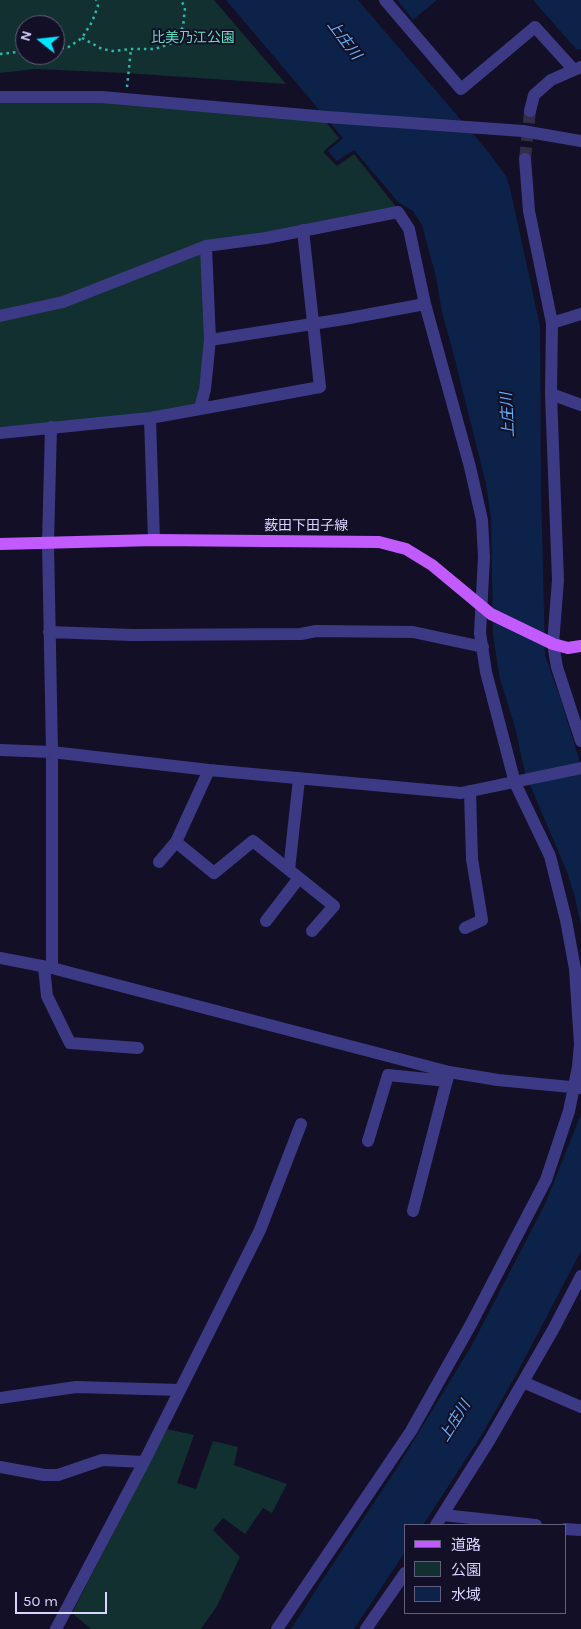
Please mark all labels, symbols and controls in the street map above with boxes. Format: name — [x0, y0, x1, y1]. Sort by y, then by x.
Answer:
north arrow — [15, 15, 65, 65]
water label: 上庄川 — [323, 17, 365, 63]
text: N — [17, 29, 36, 43]
park label: 比美乃江公園 — [151, 30, 235, 46]
water label: 上庄川 — [498, 392, 518, 438]
street label: 薮田下田子線 — [264, 518, 348, 534]
water label: 上庄川 — [435, 1397, 475, 1445]
legend — [404, 1524, 566, 1614]
text: 道路 — [451, 1536, 481, 1554]
text: 公園 — [451, 1561, 481, 1579]
scale bar — [18, 1582, 110, 1614]
text: 水域 — [451, 1586, 481, 1604]
text: 50 m — [23, 1592, 58, 1610]

